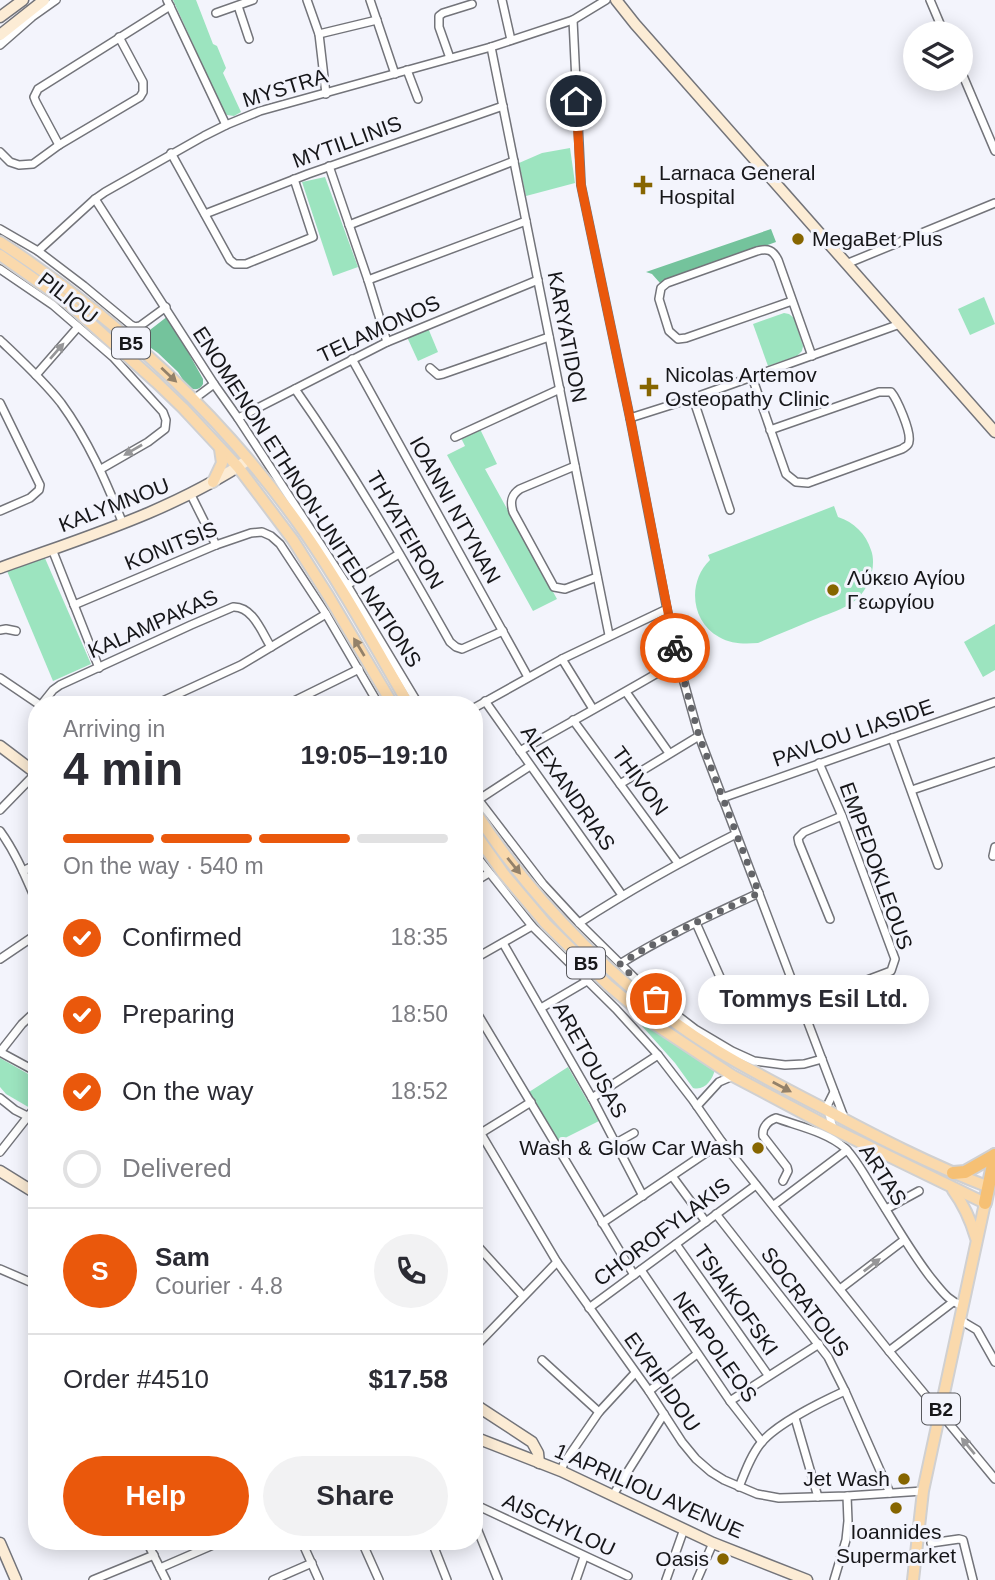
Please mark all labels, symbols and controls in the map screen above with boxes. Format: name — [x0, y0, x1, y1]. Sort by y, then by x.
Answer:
map controls — [903, 21, 973, 91]
button: layers — [903, 21, 973, 91]
street label: MYSTRA — [240, 64, 330, 111]
pin — [546, 71, 606, 131]
icon: home — [557, 82, 595, 120]
street label: MYTILLINIS — [289, 111, 405, 172]
place label: Larnaca General Hospital — [659, 161, 815, 208]
marker: Larnaca General Hospital — [633, 175, 653, 195]
place label: MegaBet Plus — [812, 227, 943, 250]
marker: MegaBet Plus — [790, 231, 806, 247]
street label: PILIOU — [34, 267, 103, 328]
street label: KARYATIDON — [544, 269, 591, 404]
street label: TELAMONOS — [314, 290, 443, 367]
street label: ENOMENON ETHNON-UNITED NATIONS — [189, 322, 426, 671]
road number: B5 — [112, 328, 150, 358]
one-way arrow — [49, 342, 65, 360]
place label: Nicolas Artemov Osteopathy Clinic — [665, 363, 830, 410]
one-way arrow — [160, 367, 177, 383]
marker: Nicolas Artemov Osteopathy Clinic — [639, 377, 659, 397]
street label: IOANNI NTYNAN — [405, 432, 505, 587]
one-way arrow — [124, 444, 143, 456]
street label: THYATEIRON — [362, 467, 448, 593]
street label: KALYMNOU — [55, 473, 172, 536]
street label: KONITSIS — [121, 517, 221, 575]
place label: Λύκειο Αγίου Γεωργίου — [847, 566, 965, 613]
marker: Λύκειο Αγίου Γεωργίου — [825, 582, 841, 598]
street label: KALAMPAKAS — [84, 585, 221, 662]
courier — [640, 613, 710, 683]
icon: bike — [656, 629, 694, 667]
one-way arrow — [352, 637, 365, 656]
street label: PAVLOU LIASIDE — [769, 694, 936, 771]
text: Arriving in — [63, 716, 165, 742]
street label: ALEXANDRIAS — [517, 721, 620, 855]
text: 19:05–19:10 — [301, 740, 448, 770]
street label: THIVON — [608, 742, 673, 820]
text: 4 min — [63, 743, 183, 795]
street label: EMPEDOKLEOUS — [836, 779, 917, 953]
text: On the way · 540 m — [63, 853, 264, 879]
one-way arrow — [506, 857, 521, 874]
icon: check — [63, 919, 101, 957]
text: Confirmed — [122, 922, 242, 952]
text: 18:35 — [390, 924, 448, 950]
road number: B5 — [567, 948, 605, 979]
pin — [626, 969, 686, 1029]
callout: Tommys Esil Ltd. — [698, 974, 929, 1024]
icon: bag — [637, 980, 675, 1018]
text: Tommys Esil Ltd. — [719, 986, 908, 1012]
icon: check — [63, 996, 101, 1034]
street label: ARETOUSAS — [549, 998, 632, 1122]
text: Preparing — [122, 999, 235, 1029]
text: 18:50 — [390, 1001, 448, 1027]
icon: check — [63, 1073, 101, 1111]
text: On the way — [122, 1076, 254, 1106]
text: 18:52 — [390, 1078, 448, 1104]
one-way arrow — [772, 1081, 792, 1092]
place label: Wash & Glow Car Wash — [519, 1136, 744, 1159]
marker: Wash & Glow Car Wash — [750, 1140, 766, 1156]
street label: ARTAS — [855, 1140, 912, 1210]
text: Delivered — [122, 1153, 232, 1183]
street label: CHOROFYLAKIS — [589, 1173, 734, 1290]
button: phone — [374, 1234, 448, 1308]
street label: TSIAIKOFSKI — [690, 1240, 783, 1359]
text: Sam — [155, 1242, 210, 1272]
street label: SOCRATOUS — [757, 1242, 854, 1361]
text: S — [91, 1256, 109, 1286]
one-way arrow — [863, 1258, 881, 1272]
text: Courier · 4.8 — [155, 1273, 283, 1299]
street label: NEAPOLEOS — [669, 1287, 762, 1406]
street label: EVRIPIDOU — [620, 1328, 705, 1436]
text: Order #4510 — [63, 1364, 209, 1394]
text: $17.58 — [368, 1364, 448, 1394]
road number: B2 — [922, 1394, 960, 1424]
one-way arrow — [960, 1438, 975, 1456]
street label: 1 APRILIOU AVENUE — [551, 1439, 747, 1543]
button: Help — [63, 1456, 249, 1536]
button: Share — [263, 1456, 448, 1536]
place label: Jet Wash — [803, 1467, 890, 1490]
marker: Jet Wash — [896, 1471, 912, 1487]
street label: AISCHYLOU — [499, 1488, 619, 1561]
marker: Ioannides Supermarket — [888, 1500, 904, 1516]
place label: Ioannides Supermarket — [836, 1520, 956, 1567]
place label: Oasis — [655, 1547, 709, 1570]
marker: Oasis — [715, 1551, 731, 1567]

